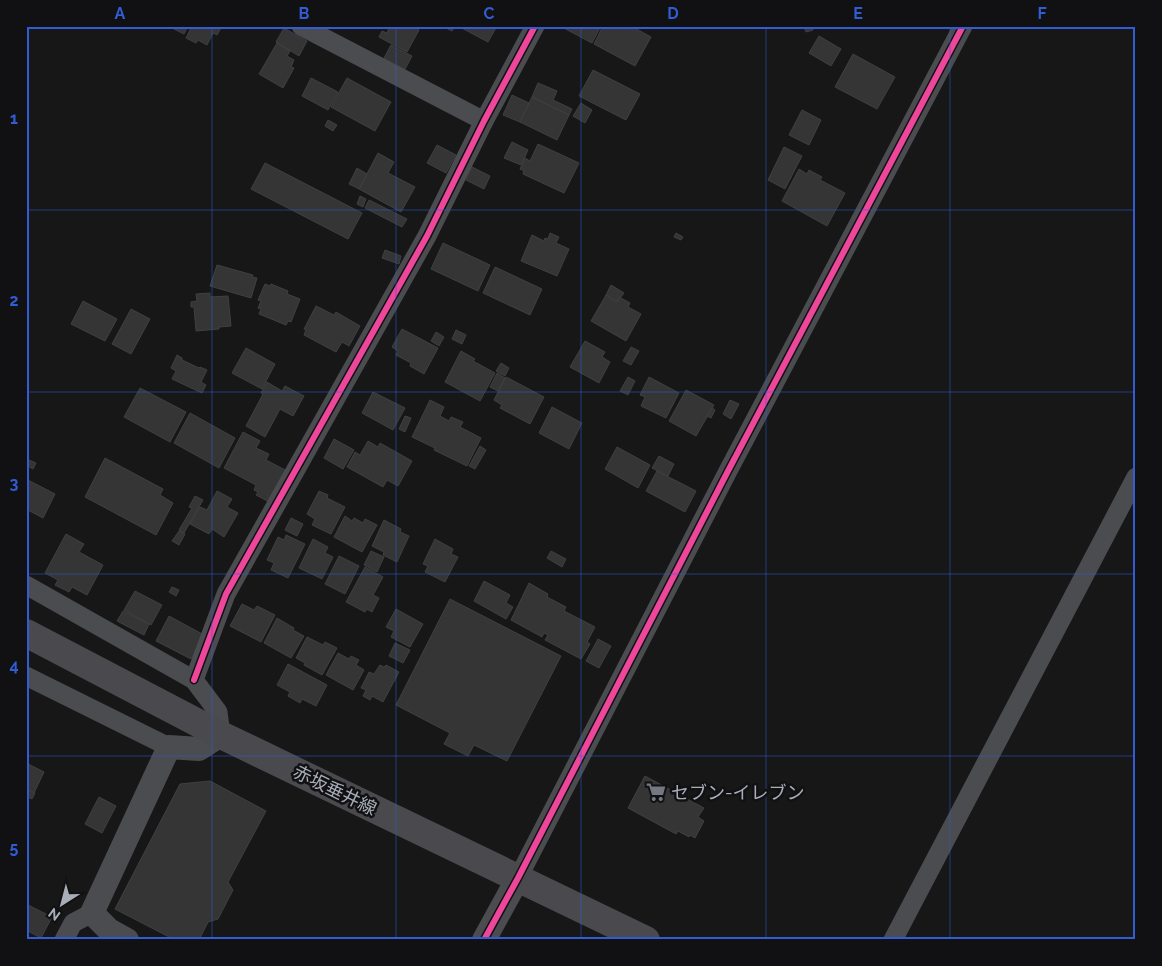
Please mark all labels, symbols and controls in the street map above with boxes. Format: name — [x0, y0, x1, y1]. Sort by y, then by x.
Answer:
text: A — [115, 4, 126, 23]
text: B — [299, 4, 310, 23]
text: C — [484, 4, 495, 23]
text: D — [667, 4, 679, 23]
text: E — [853, 4, 863, 23]
text: F — [1037, 4, 1047, 23]
text: 1 — [10, 109, 18, 128]
text: 2 — [9, 291, 19, 310]
text: 3 — [10, 474, 19, 493]
text: 4 — [9, 656, 19, 675]
street label: 赤坂垂井線 — [290, 761, 380, 819]
supermarket icon: セブン-イレブン — [645, 781, 667, 803]
place label: セブン-イレブン — [671, 782, 805, 803]
text: 5 — [10, 838, 19, 857]
north arrow — [38, 878, 88, 928]
text: N — [45, 905, 63, 924]

